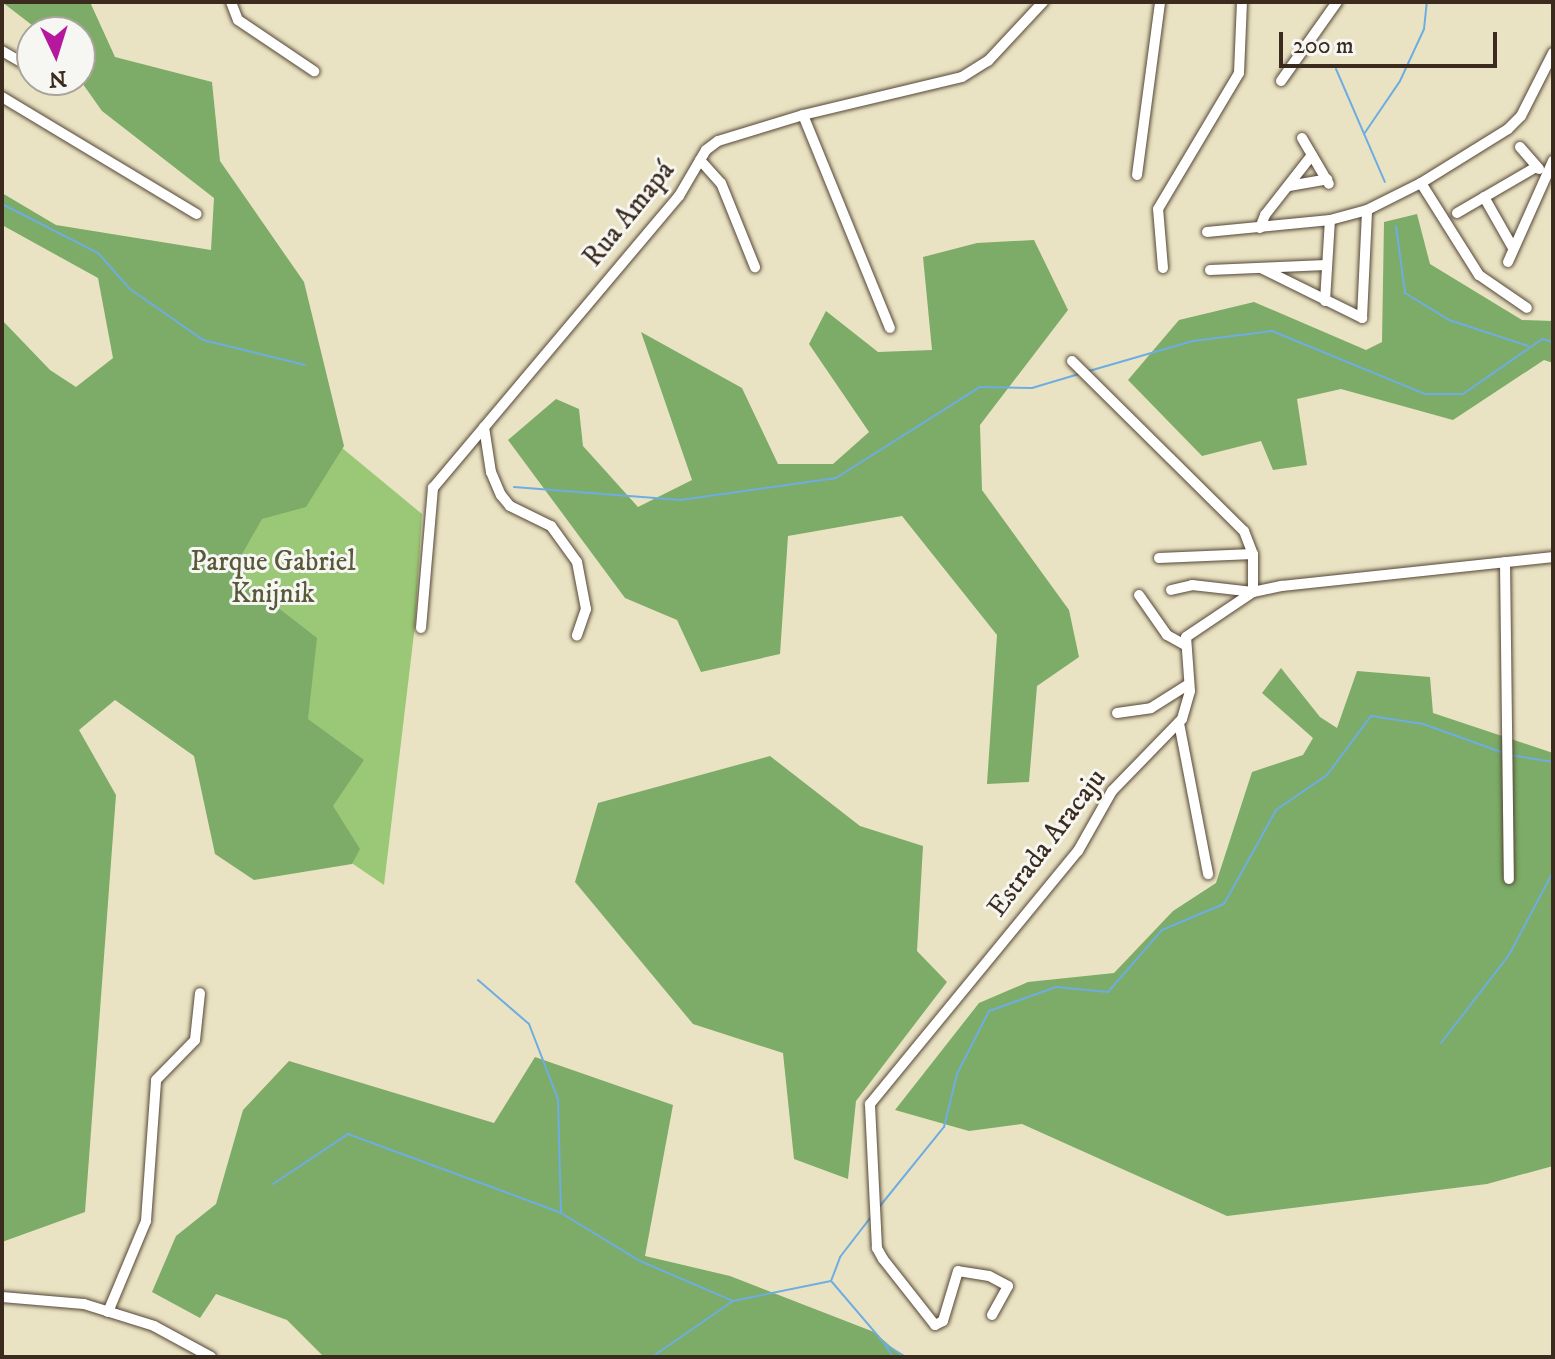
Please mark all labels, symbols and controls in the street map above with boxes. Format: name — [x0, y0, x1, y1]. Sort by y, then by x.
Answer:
north arrow — [16, 16, 96, 96]
scale bar — [1283, 16, 1501, 66]
text: 200 m — [1293, 31, 1354, 61]
text: N — [48, 64, 68, 93]
street label: Rua Amapá — [576, 154, 682, 274]
park label: Parque Gabriel Knijnik — [190, 545, 356, 611]
street label: Estrada Aracaju — [980, 762, 1114, 924]

